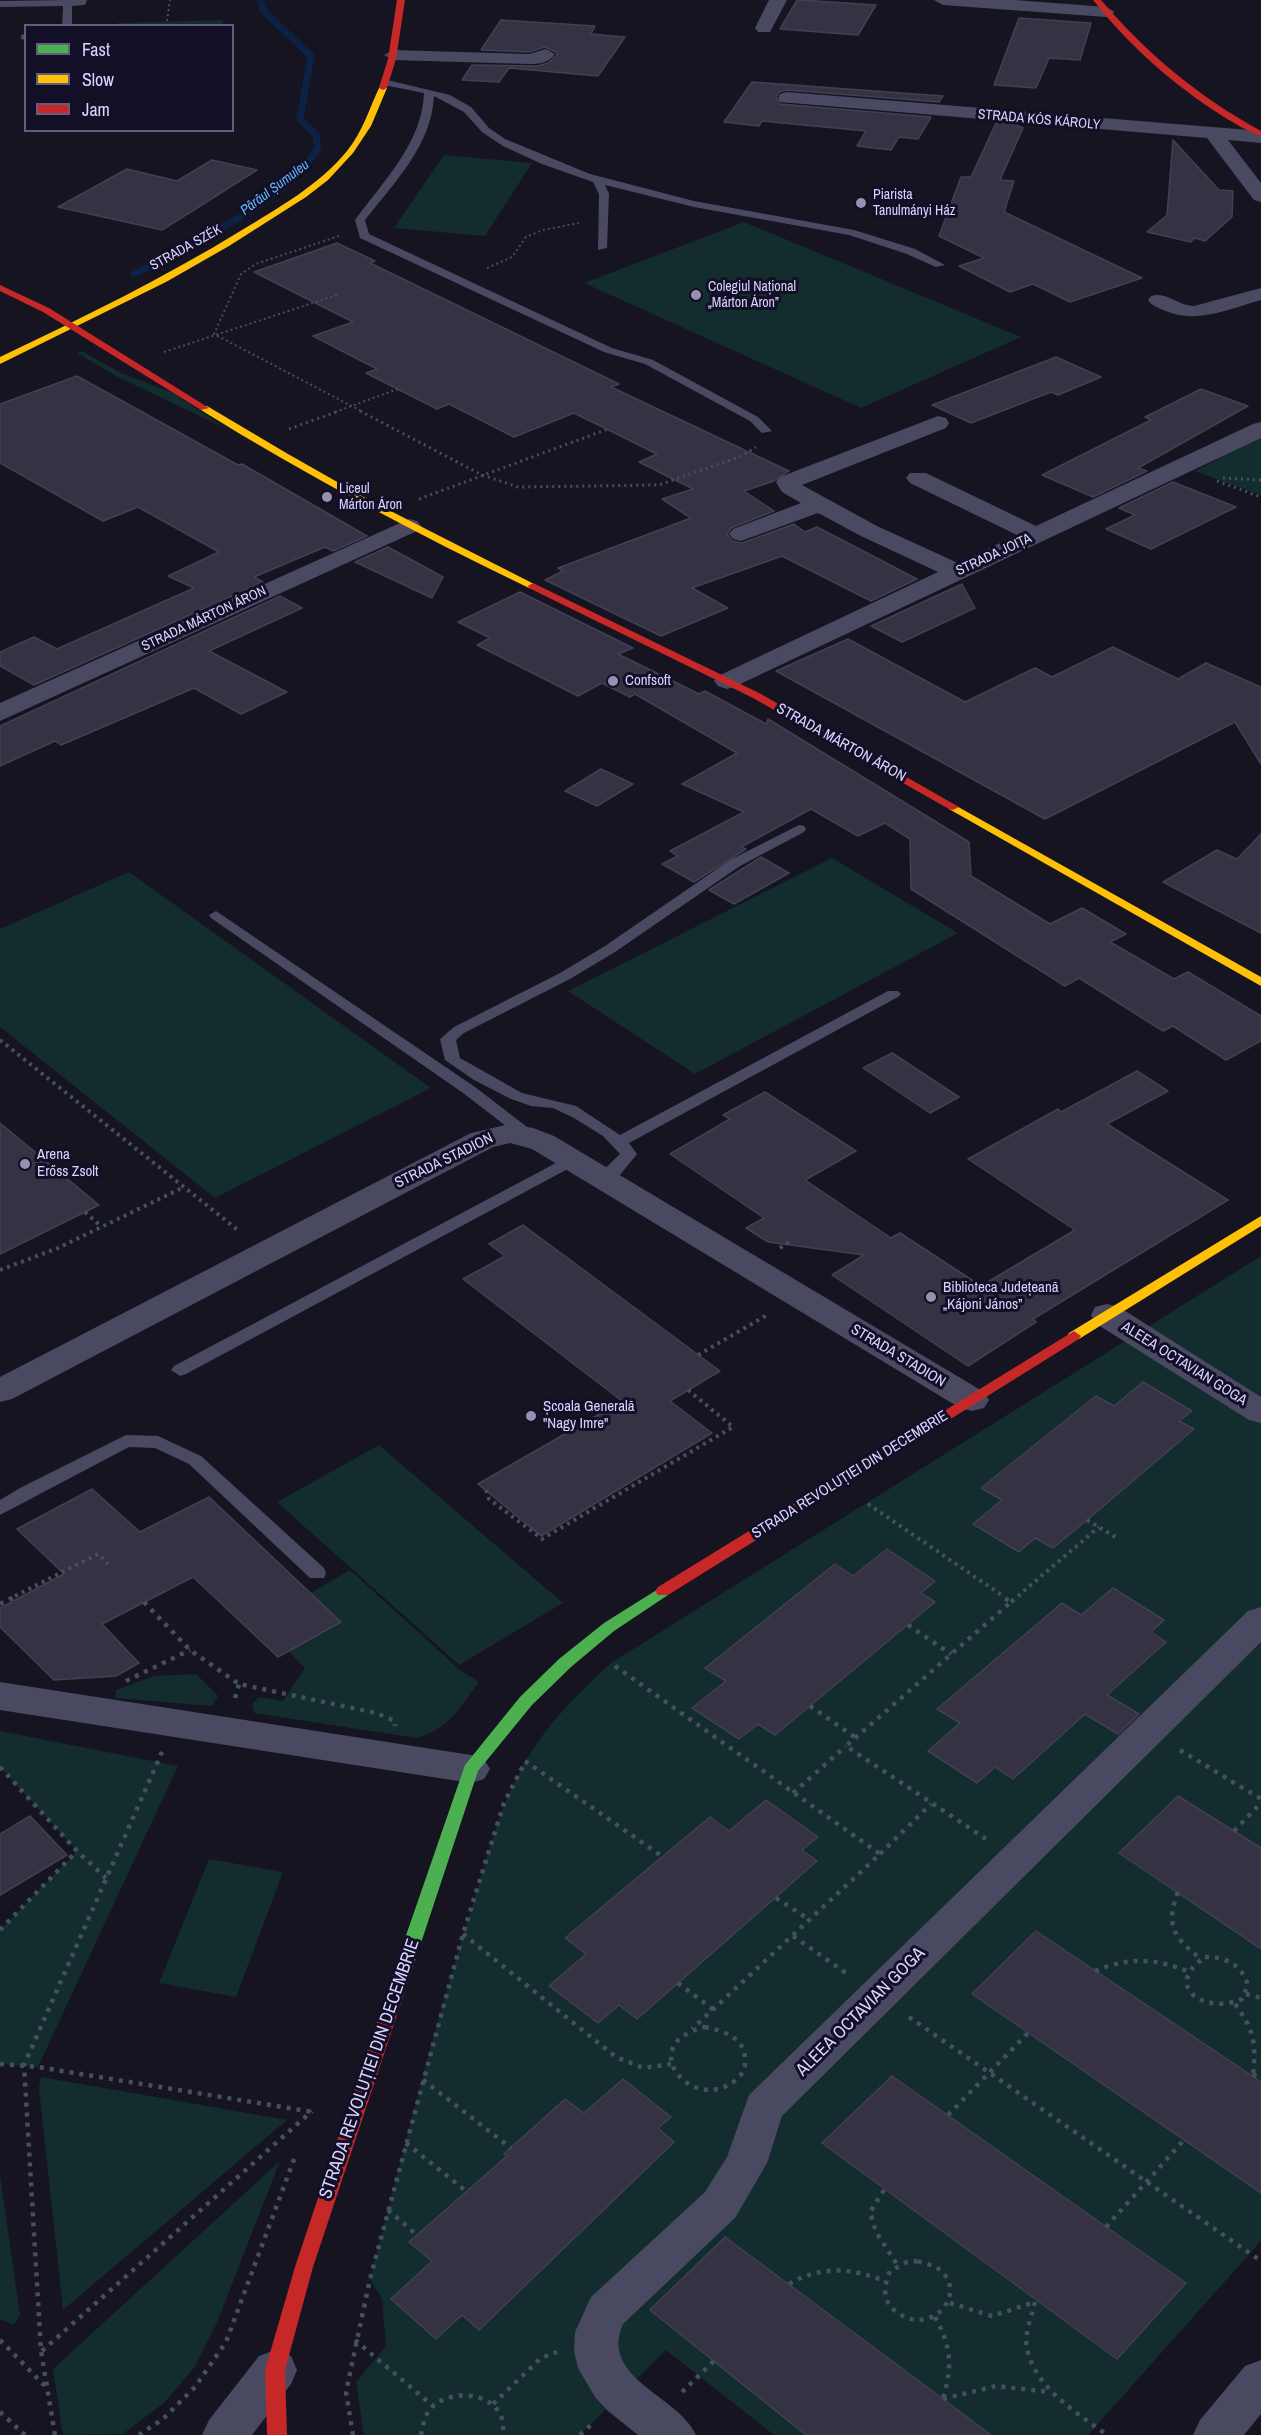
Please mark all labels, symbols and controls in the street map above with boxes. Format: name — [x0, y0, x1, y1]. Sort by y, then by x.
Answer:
legend — [24, 24, 234, 132]
text: Fast — [82, 37, 110, 62]
text: Slow — [82, 67, 114, 92]
text: Jam — [82, 97, 110, 122]
street label: STRADA KÓS KÁROLY — [977, 106, 1101, 134]
water label: Pârâul Șumuleu — [237, 157, 313, 219]
place label: Piarista Tanulmányi Ház — [873, 187, 956, 220]
marker: Piarista Tanulmányi Ház — [854, 196, 868, 210]
street label: STRADA SZÉK — [147, 221, 225, 275]
place label: Colegiul Național „Márton Áron” — [708, 279, 796, 312]
marker: Colegiul Național „Márton Áron” — [689, 288, 703, 302]
place label: Liceul Márton Áron — [339, 481, 402, 514]
marker: Liceul Márton Áron — [320, 490, 334, 504]
street label: STRADA JOIȚA — [954, 530, 1034, 580]
street label: STRADA MÁRTON ÁRON — [139, 583, 269, 655]
place label: Confsoft — [625, 672, 671, 690]
marker: Confsoft — [606, 674, 620, 688]
street label: STRADA MÁRTON ÁRON — [773, 700, 909, 786]
street label: STRADA STADION — [392, 1129, 496, 1193]
place label: Arena Erőss Zsolt — [37, 1146, 99, 1181]
marker: Arena Erőss Zsolt — [18, 1157, 32, 1171]
place label: Biblioteca Județeană „Kájoni János” — [943, 1279, 1059, 1314]
marker: Biblioteca Județeană „Kájoni János” — [924, 1290, 938, 1304]
street label: ALEEA OCTAVIAN GOGA — [1118, 1318, 1250, 1410]
street label: STRADA STADION — [847, 1321, 949, 1391]
place label: Școala Generală "Nagy Imre" — [543, 1398, 635, 1433]
street label: STRADA REVOLUȚIEI DIN DECEMBRIE — [749, 1407, 951, 1543]
marker: Școala Generală "Nagy Imre" — [524, 1409, 538, 1423]
street label: STRADA REVOLUȚIEI DIN DECEMBRIE — [315, 1936, 425, 2202]
street label: ALEEA OCTAVIAN GOGA — [792, 1943, 930, 2081]

